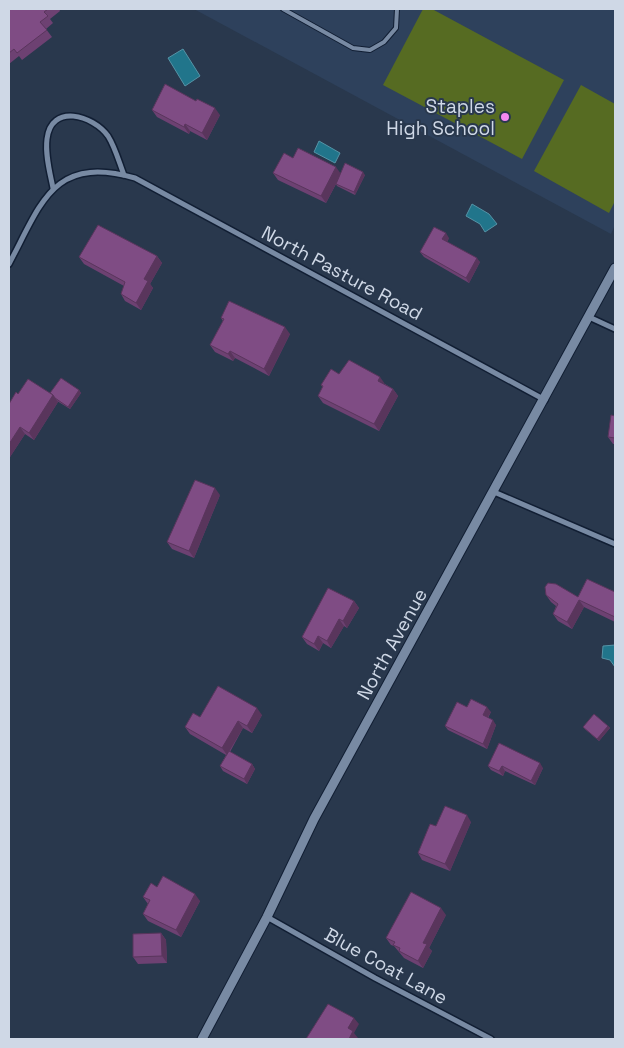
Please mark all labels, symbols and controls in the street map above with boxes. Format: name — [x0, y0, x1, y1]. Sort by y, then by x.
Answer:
place label: Staples High School — [386, 94, 495, 141]
marker: Staples High School — [499, 111, 511, 123]
street label: North Pasture Road — [257, 220, 427, 326]
street label: North Avenue — [351, 584, 433, 704]
street label: Blue Coat Lane — [320, 922, 452, 1010]

